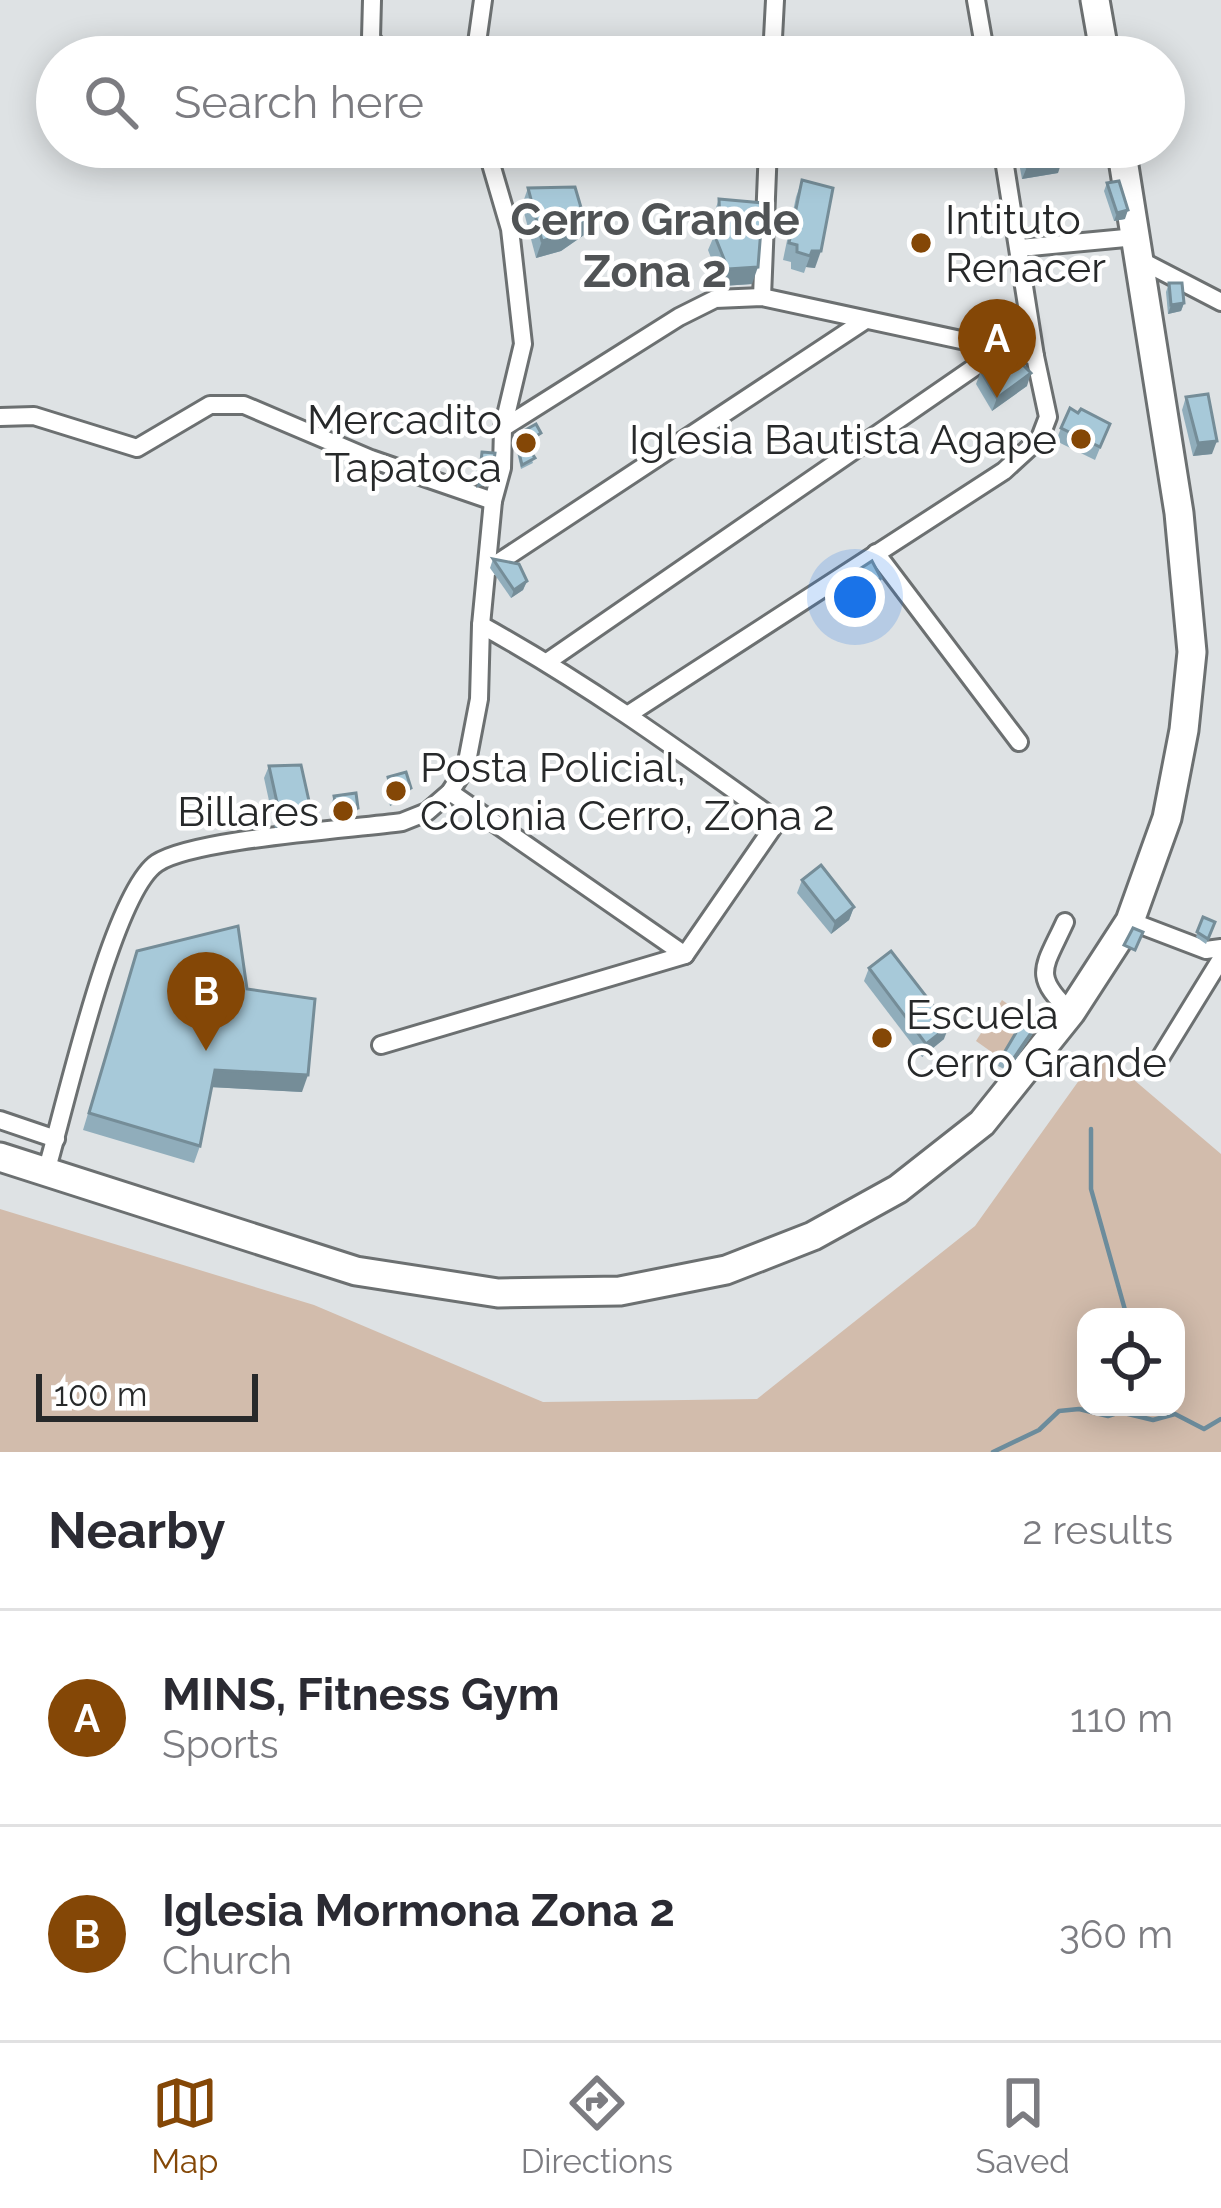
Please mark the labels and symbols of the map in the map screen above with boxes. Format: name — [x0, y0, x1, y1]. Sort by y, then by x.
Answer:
district label: Cerro Grande Zona 2 — [510, 193, 800, 298]
place label: Intituto Renacer — [945, 195, 1106, 292]
marker: Intituto Renacer — [908, 230, 934, 256]
pin: A — [958, 299, 1036, 398]
place label: Mercadito Tapatoca — [307, 395, 502, 492]
place label: Iglesia Bautista Agape — [629, 415, 1057, 464]
marker: Iglesia Bautista Agape — [1068, 426, 1094, 452]
marker: Mercadito Tapatoca — [513, 430, 539, 456]
your location — [825, 567, 885, 627]
place label: Posta Policial, Colonia Cerro, Zona 2 — [420, 743, 835, 840]
marker: Posta Policial, Colonia Cerro, Zona 2 — [383, 778, 409, 804]
place label: Billares — [177, 787, 319, 836]
marker: Billares — [330, 798, 356, 824]
pin: B — [167, 952, 245, 1051]
place label: Escuela Cerro Grande — [906, 990, 1167, 1087]
marker: Escuela Cerro Grande — [869, 1025, 895, 1051]
scale bar — [36, 1368, 258, 1421]

